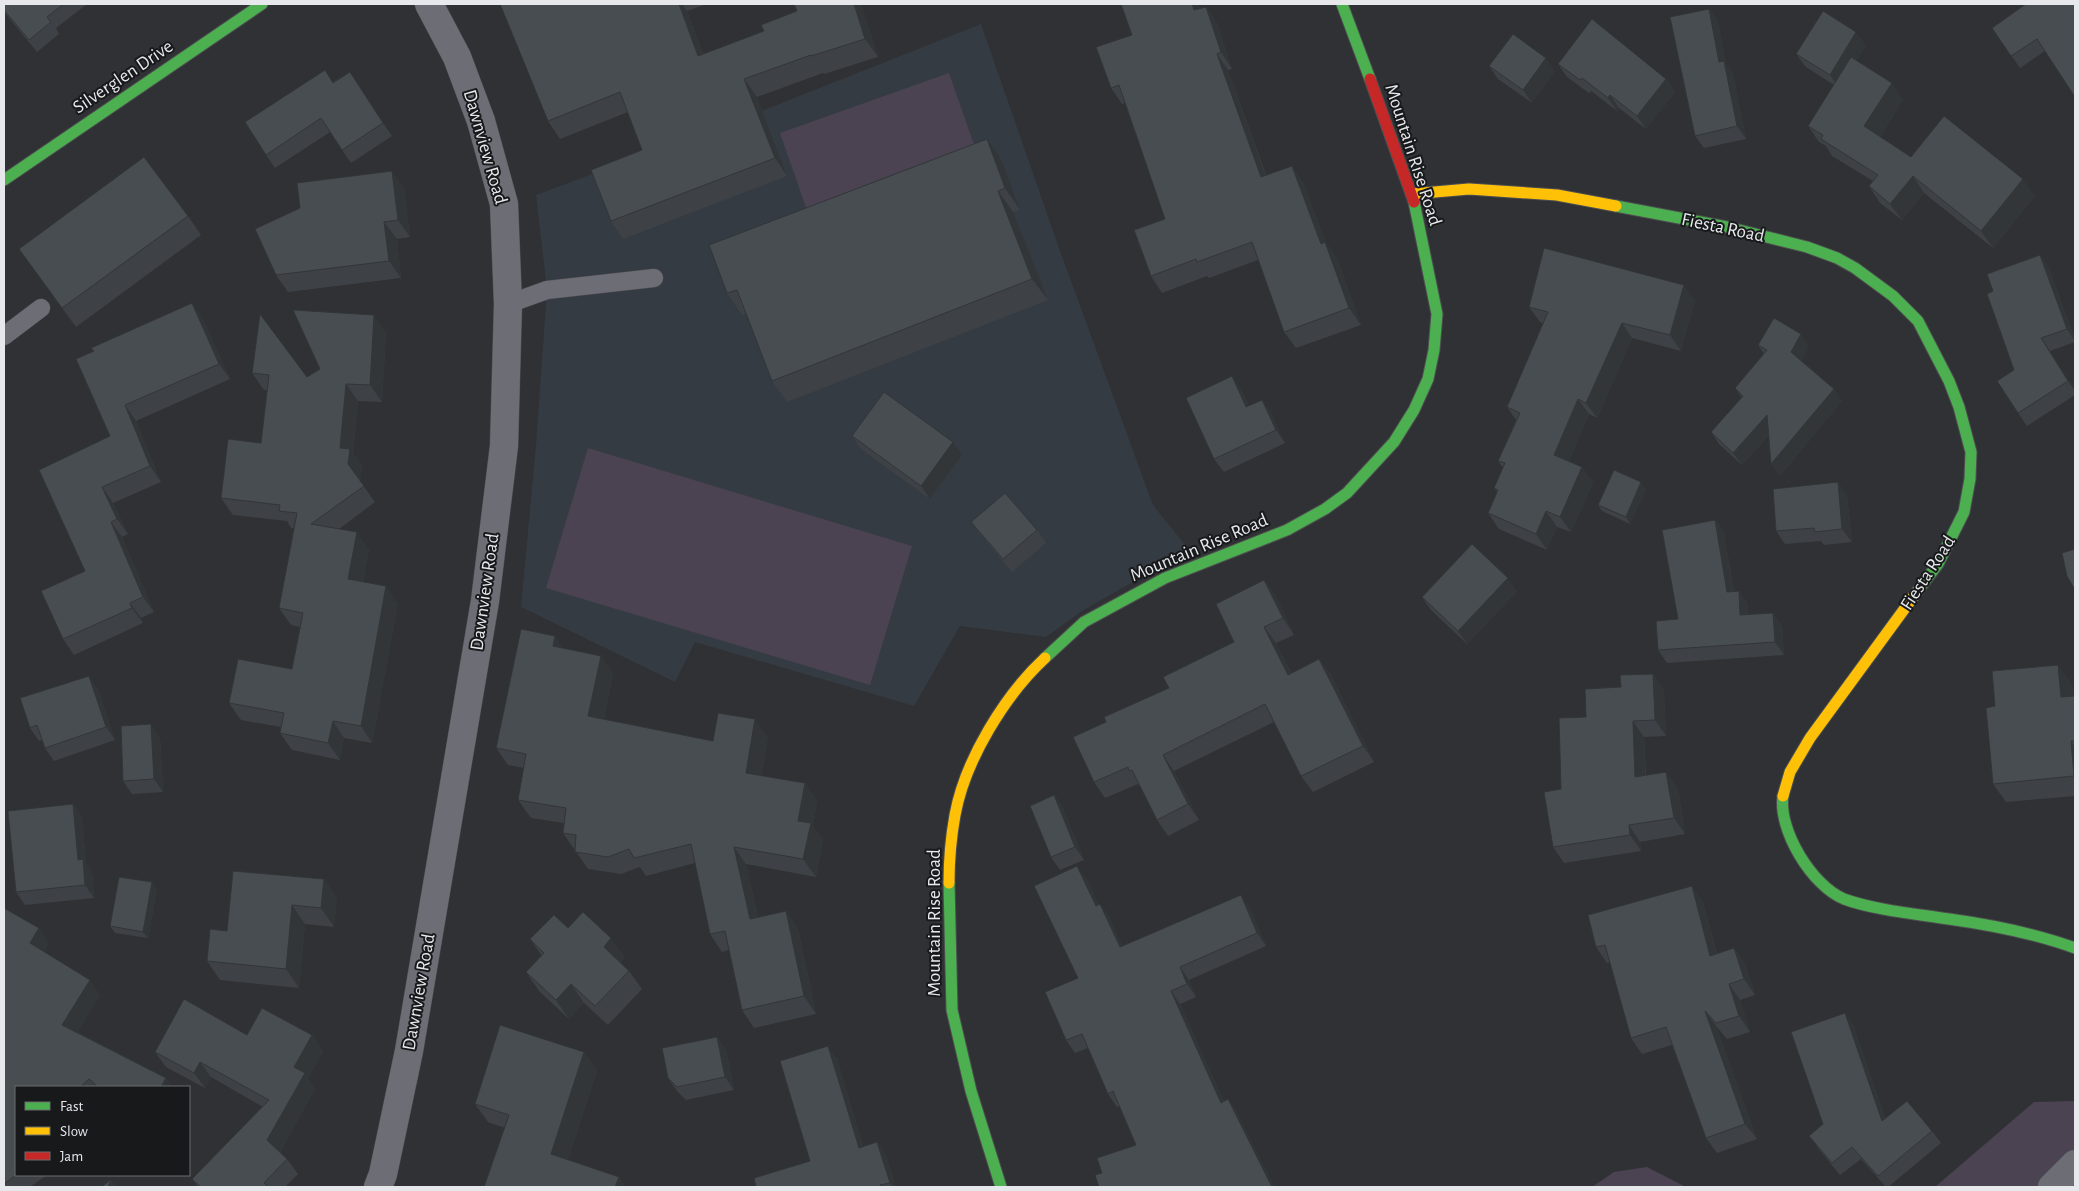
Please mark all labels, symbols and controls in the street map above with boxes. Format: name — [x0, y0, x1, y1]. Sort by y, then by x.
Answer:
street label: Silverglen Drive — [70, 37, 176, 117]
street label: Mountain Rise Road — [1381, 82, 1445, 228]
street label: Dawnview Road — [460, 88, 510, 207]
street label: Fiesta Road — [1680, 210, 1766, 246]
street label: Mountain Rise Road — [1127, 510, 1271, 586]
street label: Dawnview Road — [467, 532, 503, 652]
street label: Fiesta Road — [1897, 532, 1959, 614]
street label: Mountain Rise Road — [925, 849, 944, 997]
street label: Dawnview Road — [399, 932, 439, 1052]
legend — [15, 1086, 190, 1176]
text: Fast — [60, 1099, 84, 1114]
text: Slow — [60, 1124, 88, 1139]
text: Jam — [60, 1149, 83, 1164]

